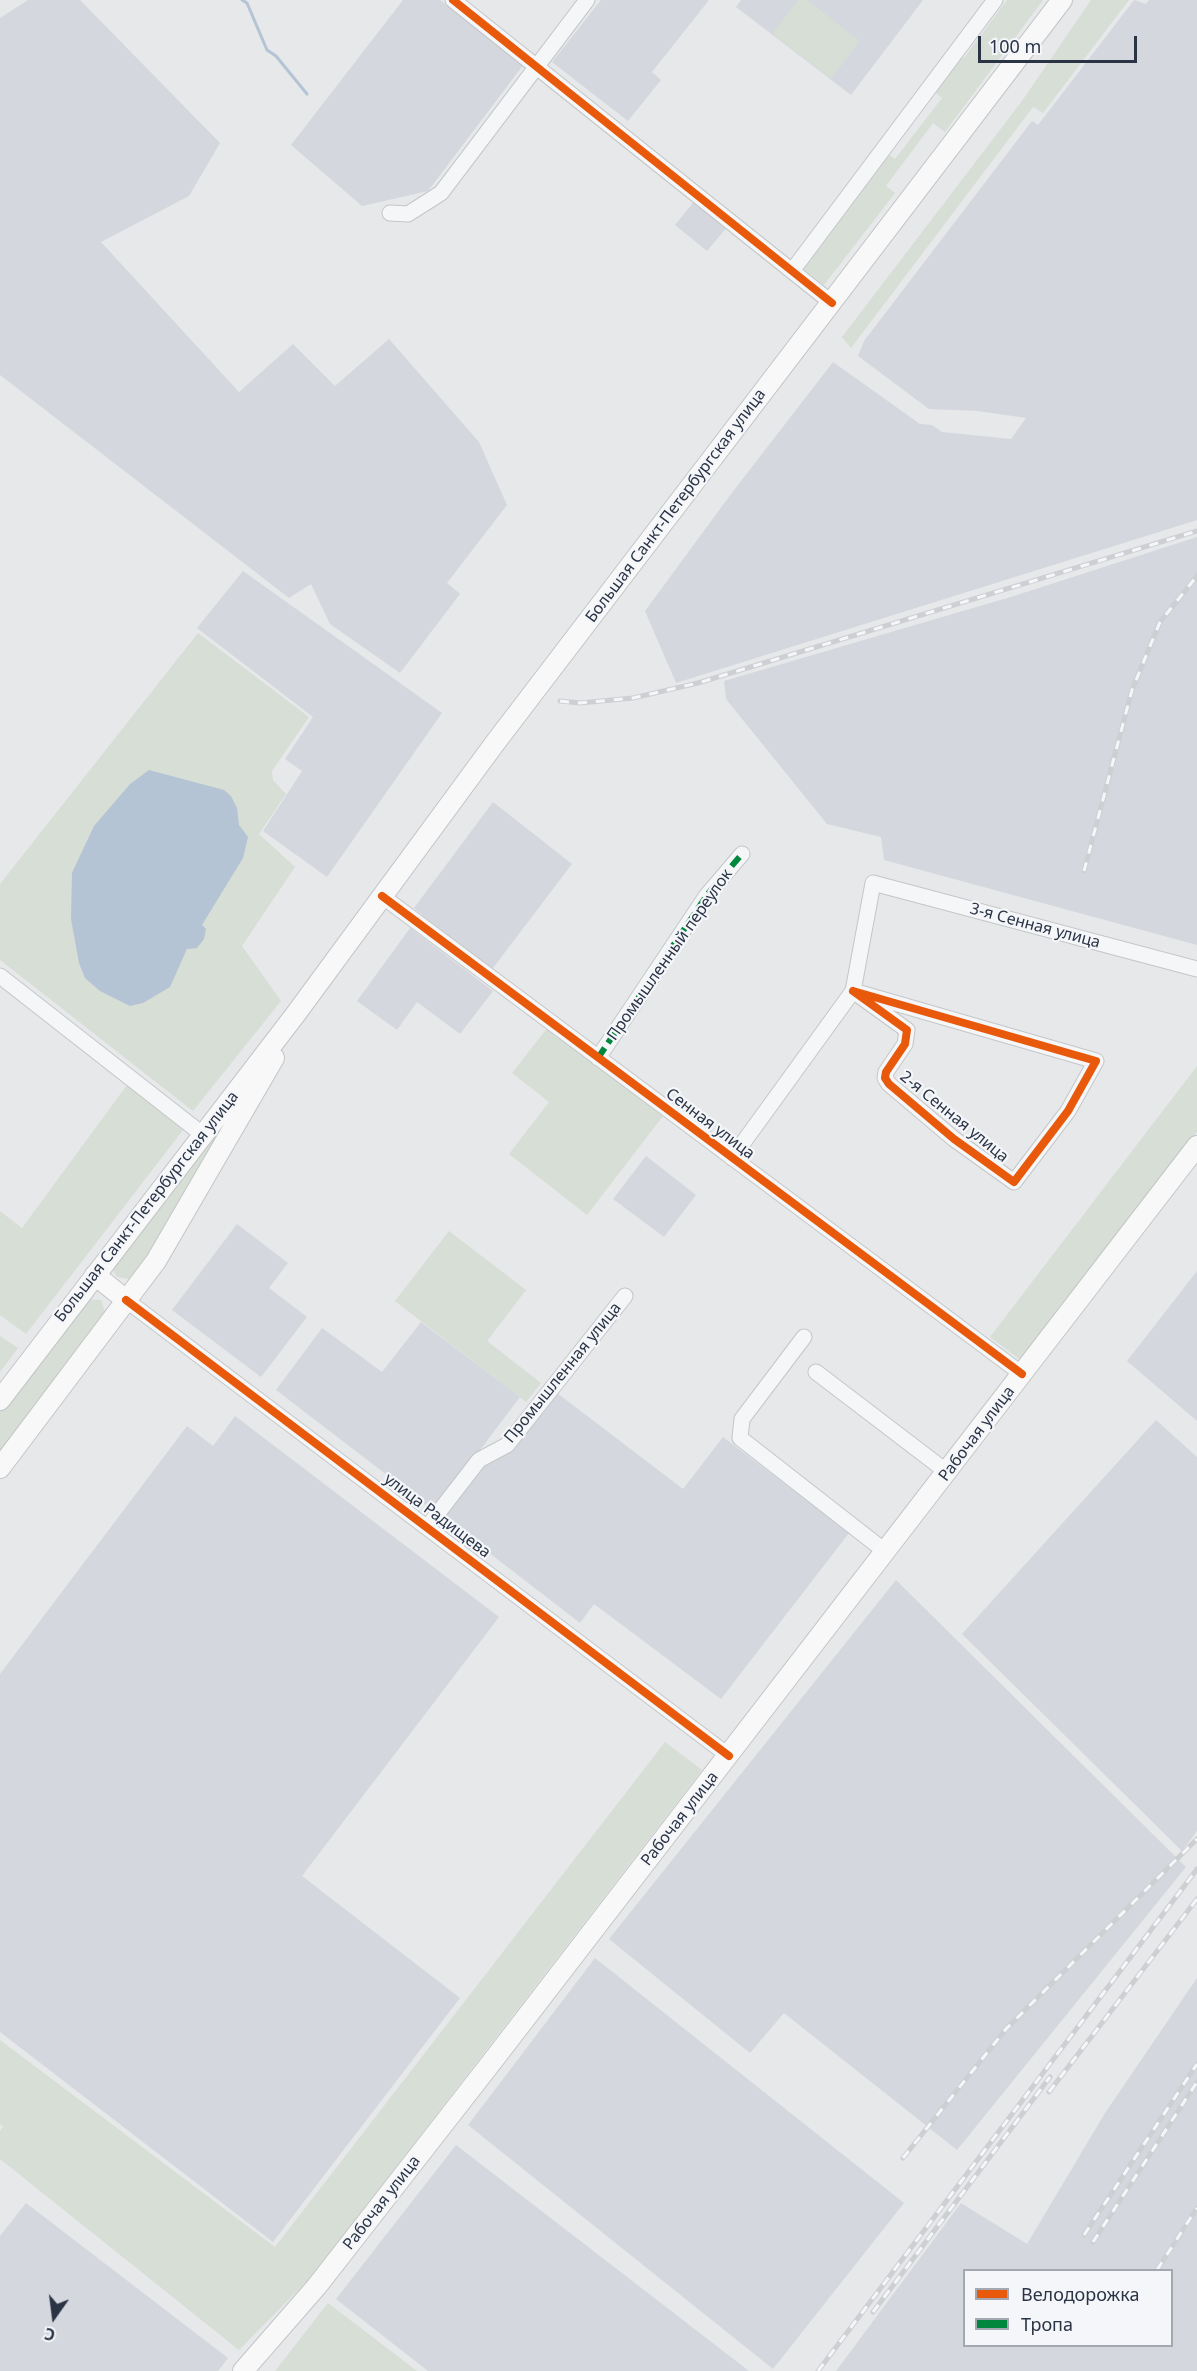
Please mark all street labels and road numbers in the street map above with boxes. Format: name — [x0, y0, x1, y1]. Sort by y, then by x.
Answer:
street label: Большая Санкт-Петербургская улица — [582, 385, 770, 627]
street label: Промышленный переулок — [603, 865, 737, 1045]
street label: 3-я Сенная улица — [968, 899, 1102, 953]
street label: 2-я Сенная улица — [896, 1067, 1012, 1167]
street label: Сенная улица — [662, 1084, 758, 1164]
street label: Большая Санкт-Петербургская улица — [51, 1088, 243, 1326]
street label: Промышленная улица — [500, 1299, 626, 1447]
street label: Рабочая улица — [935, 1383, 1019, 1485]
street label: улица Радищева — [380, 1470, 494, 1562]
street label: Рабочая улица — [637, 1768, 723, 1870]
street label: Рабочая улица — [339, 2152, 425, 2254]

